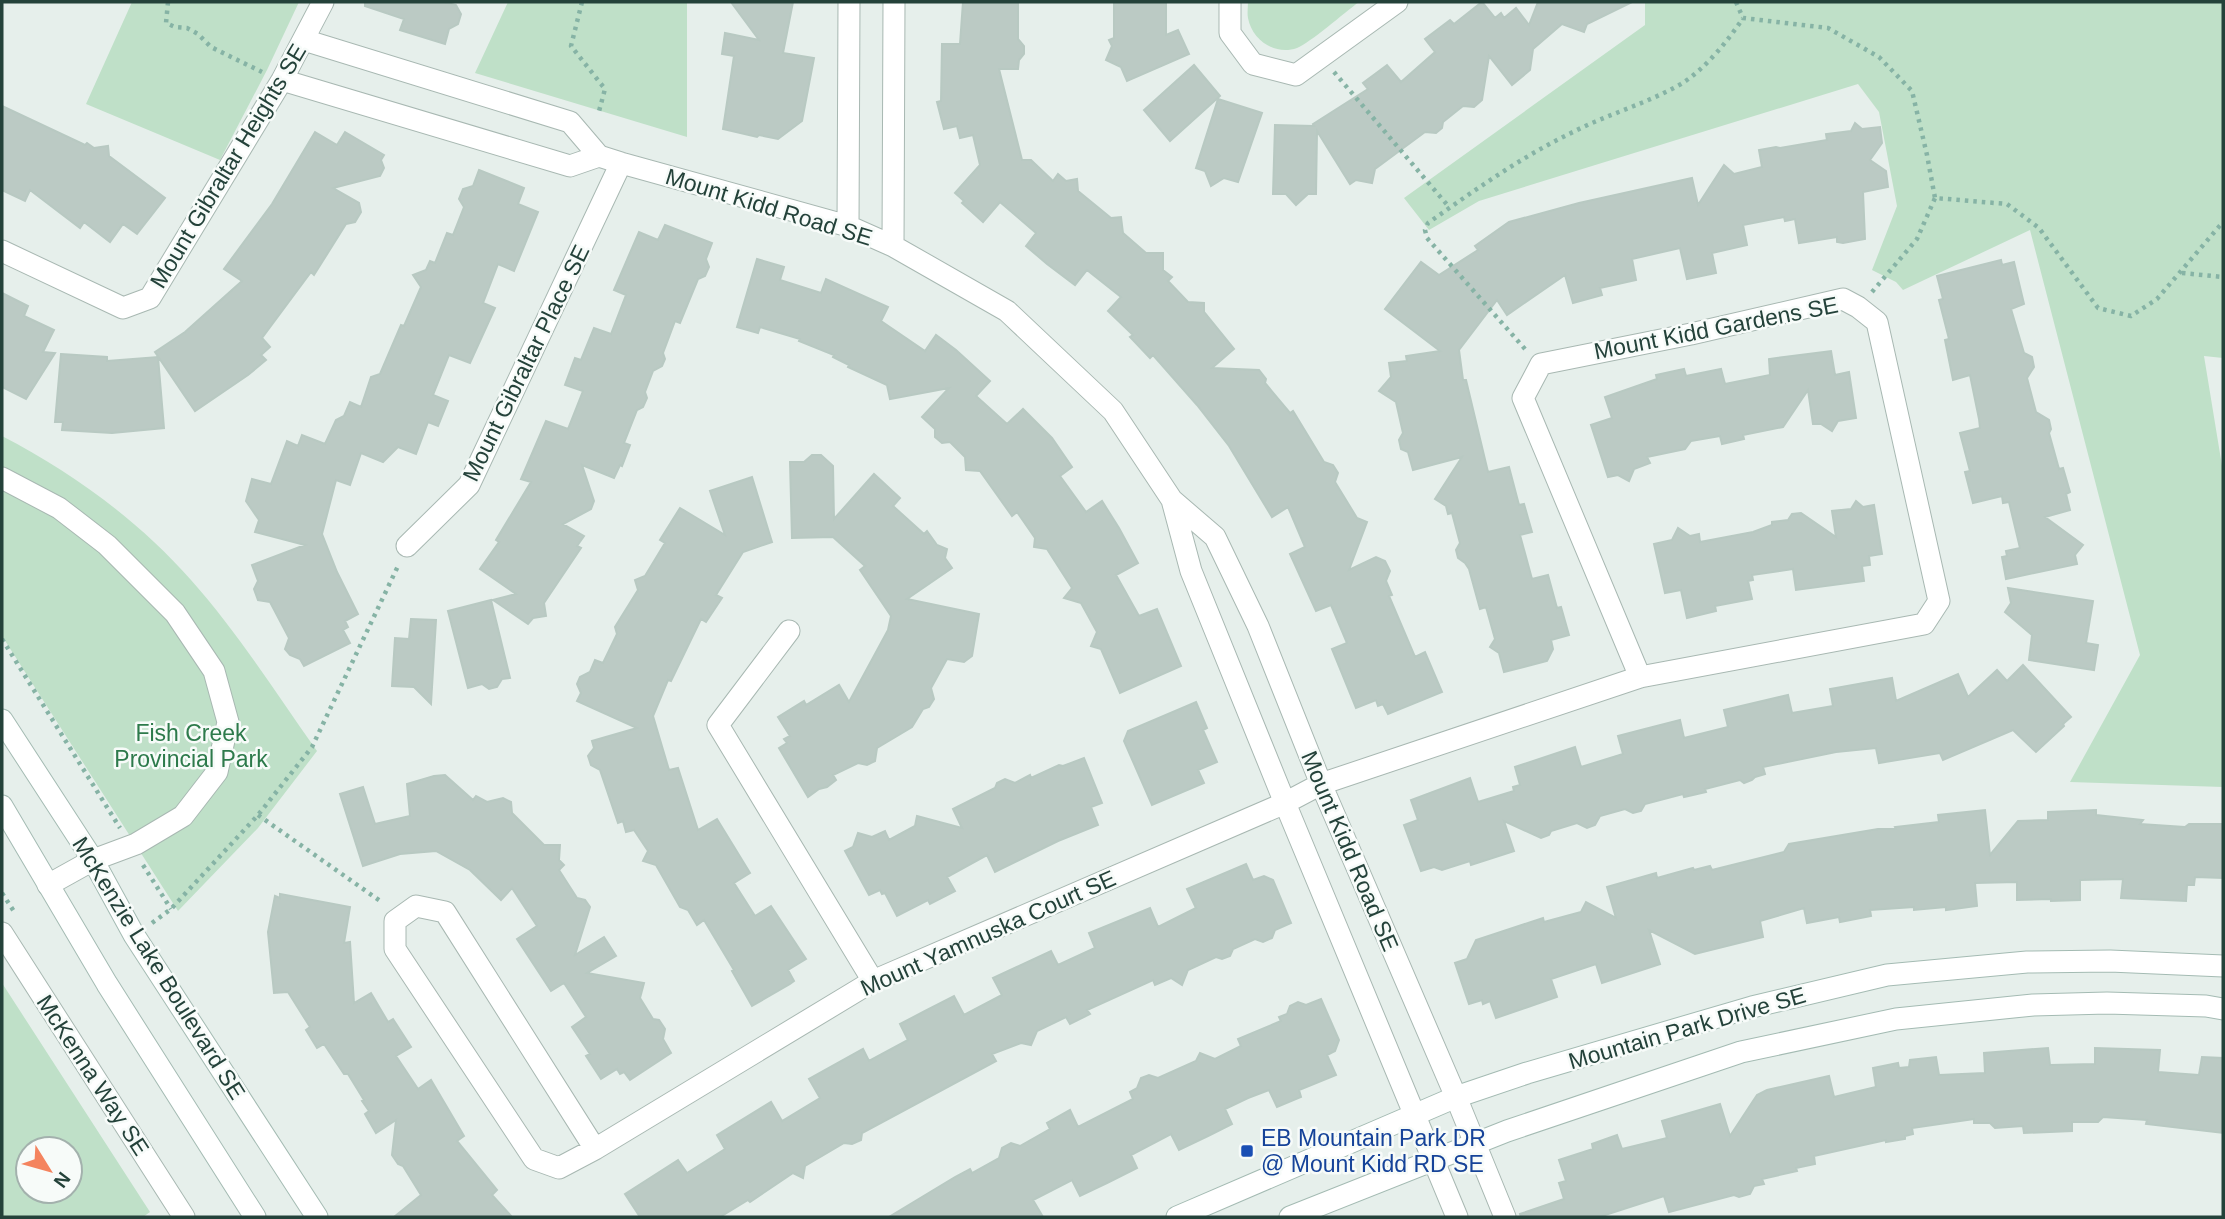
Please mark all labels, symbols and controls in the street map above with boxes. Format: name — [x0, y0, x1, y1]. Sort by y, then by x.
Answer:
street label: Mount Gibraltar Heights SE — [145, 39, 311, 293]
street label: Mount Kidd Road SE — [662, 163, 876, 251]
street label: Mount Gibraltar Place SE — [457, 241, 595, 485]
street label: Mount Kidd Gardens SE — [1592, 292, 1840, 364]
park label: Fish Creek Provincial Park — [114, 720, 268, 772]
street label: Mount Kidd Road SE — [1296, 747, 1404, 955]
street label: McKenzie Lake Boulevard SE — [67, 832, 251, 1104]
street label: Mount Yamnuska Court SE — [856, 865, 1120, 1001]
street label: Mountain Park Drive SE — [1565, 982, 1809, 1074]
street label: McKenna Way SE — [32, 990, 154, 1160]
place label: EB Mountain Park DR @ Mount Kidd RD SE — [1261, 1125, 1486, 1177]
north arrow — [14, 1135, 84, 1205]
marker: EB Mountain Park DR @ Mount Kidd RD SE — [1239, 1143, 1255, 1159]
text: N — [50, 1168, 75, 1192]

